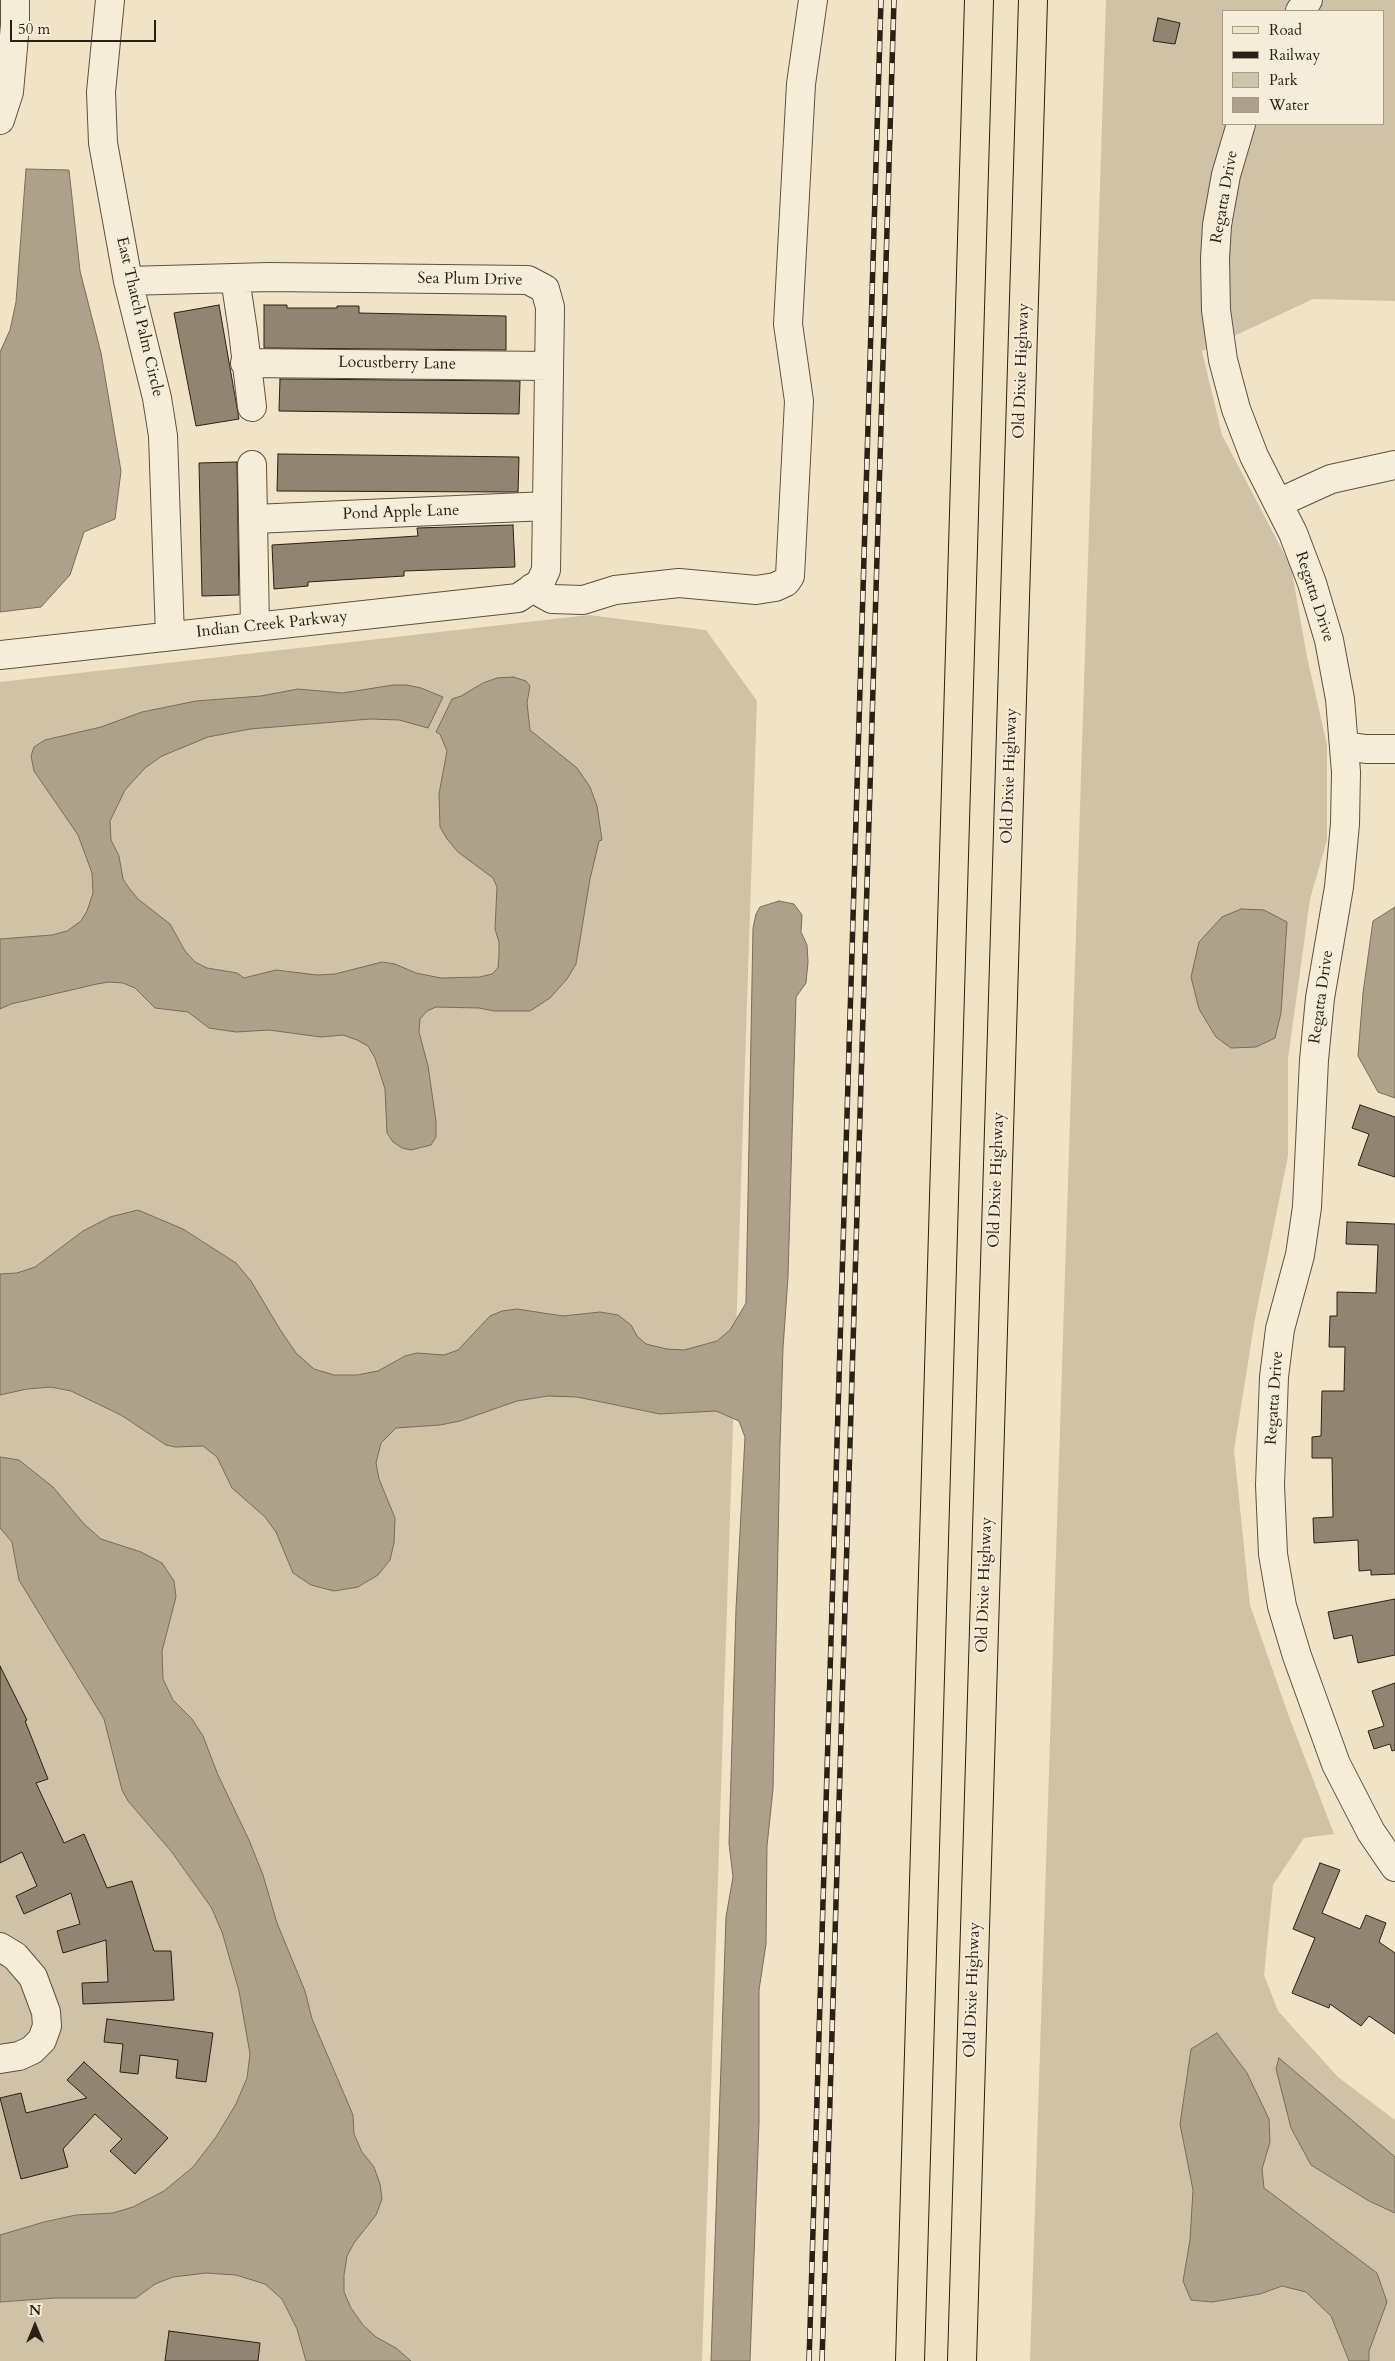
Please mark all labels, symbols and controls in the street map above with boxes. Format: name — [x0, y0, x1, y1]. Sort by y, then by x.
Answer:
scale bar — [12, 10, 159, 42]
legend — [1222, 10, 1385, 125]
text: 50 m — [18, 19, 50, 39]
text: Road — [1269, 20, 1302, 40]
text: Railway — [1269, 45, 1320, 65]
text: Park — [1269, 70, 1298, 90]
text: Water — [1269, 95, 1309, 115]
street label: Regatta Drive — [1207, 149, 1243, 245]
street label: East Thatch Palm Circle — [111, 235, 167, 399]
street label: Sea Plum Drive — [417, 269, 523, 291]
street label: Old Dixie Highway — [1010, 303, 1034, 439]
street label: Locustberry Lane — [338, 353, 456, 375]
street label: Pond Apple Lane — [342, 501, 460, 525]
street label: Regatta Drive — [1290, 549, 1338, 645]
street label: Indian Creek Parkway — [195, 607, 349, 643]
street label: Old Dixie Highway — [998, 708, 1022, 844]
street label: Regatta Drive — [1306, 949, 1338, 1045]
street label: Old Dixie Highway — [985, 1112, 1009, 1248]
street label: Regatta Drive — [1262, 1350, 1288, 1446]
street label: Old Dixie Highway — [973, 1517, 997, 1653]
street label: Old Dixie Highway — [961, 1922, 985, 2058]
north arrow — [10, 2301, 60, 2351]
text: N — [29, 2301, 41, 2320]

